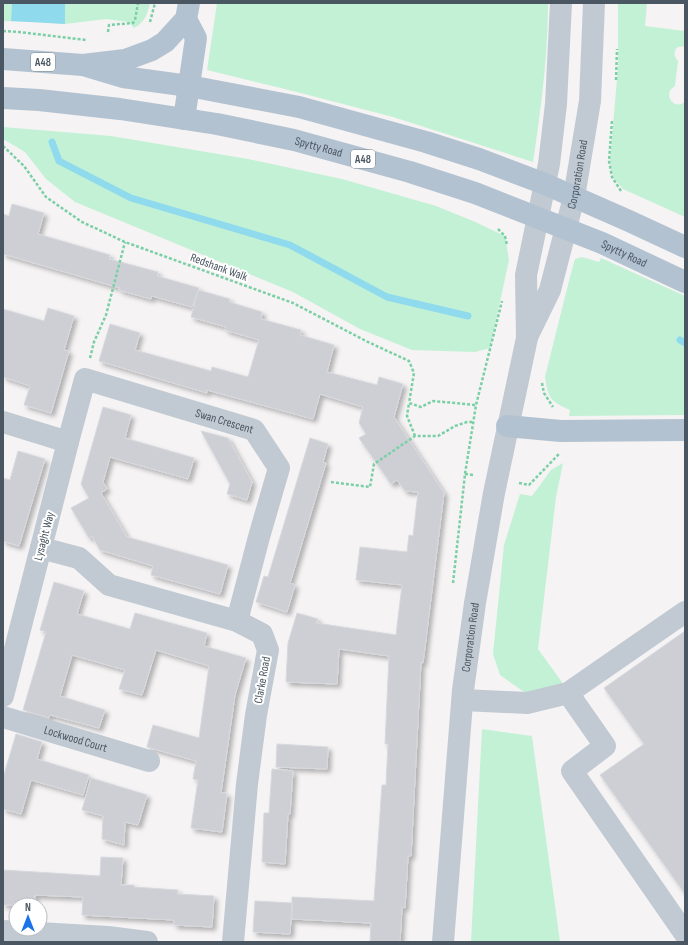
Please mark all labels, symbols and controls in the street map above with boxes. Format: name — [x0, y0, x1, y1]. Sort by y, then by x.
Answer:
road number: A48 — [31, 53, 55, 71]
street label: Spytty Road — [293, 134, 344, 161]
street label: Corporation Road — [564, 139, 591, 211]
road number: A48 — [351, 150, 375, 168]
street label: Spytty Road — [599, 237, 649, 271]
street label: Redshank Walk — [188, 250, 250, 285]
street label: Swan Crescent — [193, 406, 256, 438]
street label: Lysaght Way — [31, 510, 58, 562]
street label: Corporation Road — [459, 602, 483, 673]
street label: Clarke Road — [251, 656, 274, 705]
street label: Lockwood Court — [42, 723, 109, 756]
north arrow — [8, 897, 48, 937]
text: N — [25, 901, 31, 914]

